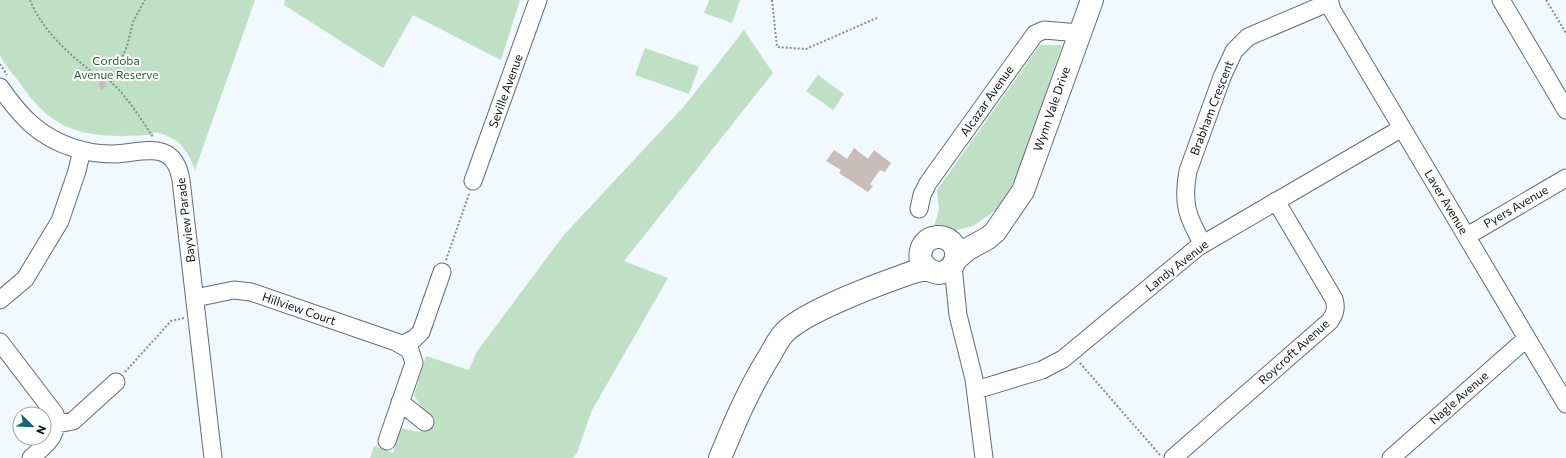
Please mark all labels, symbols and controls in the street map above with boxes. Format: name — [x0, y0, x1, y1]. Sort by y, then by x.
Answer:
street label: Seville Avenue — [485, 52, 525, 129]
park label: Cordoba Avenue Reserve — [73, 53, 159, 81]
street label: Brabham Crescent — [1187, 58, 1236, 157]
street label: Alcazar Avenue — [957, 62, 1016, 138]
street label: Wynn Vale Drive — [1030, 64, 1072, 153]
street label: Laver Avenue — [1422, 167, 1471, 236]
street label: Bayview Parade — [173, 177, 197, 263]
street label: Pyers Avenue — [1481, 182, 1550, 230]
street label: Landy Avenue — [1142, 236, 1210, 294]
street label: Hillview Court — [260, 289, 338, 327]
street label: Roycroft Avenue — [1255, 316, 1332, 387]
street label: Nagle Avenue — [1426, 368, 1491, 427]
north arrow — [12, 406, 52, 446]
text: N — [34, 424, 49, 436]

